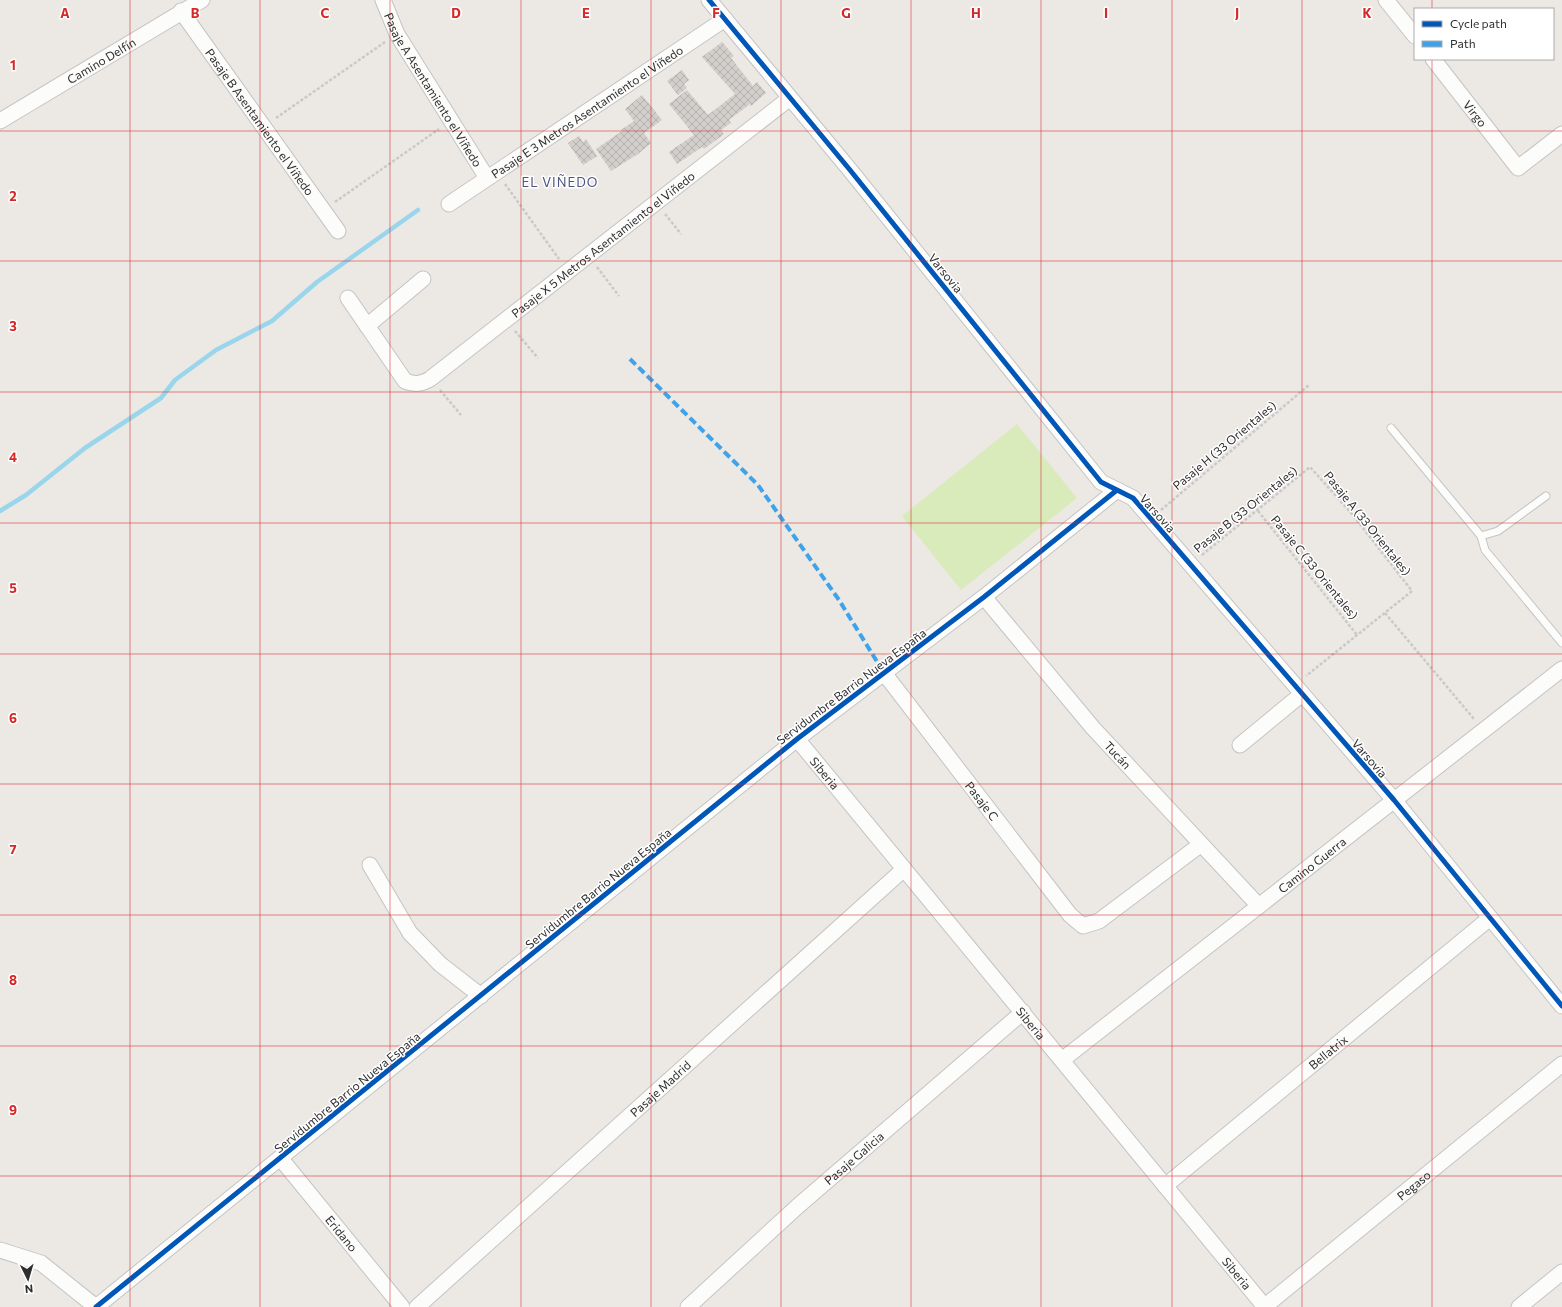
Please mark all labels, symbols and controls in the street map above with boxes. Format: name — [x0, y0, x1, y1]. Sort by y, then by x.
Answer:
text: A — [60, 5, 70, 21]
text: B — [191, 5, 200, 21]
text: C — [321, 5, 330, 21]
text: D — [451, 5, 461, 21]
text: E — [582, 5, 590, 21]
text: F — [712, 5, 720, 21]
text: G — [841, 5, 851, 21]
text: H — [971, 5, 981, 21]
text: I — [1104, 5, 1108, 21]
text: J — [1235, 5, 1239, 21]
text: K — [1362, 5, 1372, 21]
legend — [1414, 8, 1554, 60]
street label: Pasaje A Asentamiento el Viñedo — [382, 10, 485, 169]
text: Cycle path — [1450, 16, 1507, 30]
street label: Camino Delfín — [64, 34, 138, 86]
text: Path — [1450, 36, 1476, 50]
street label: Pasaje E 3 Metros Asentamiento el Viñedo — [488, 42, 685, 181]
street label: Pasaje B Asentamiento el Viñedo — [203, 46, 317, 198]
text: 1 — [10, 57, 16, 73]
street label: Virgo — [1461, 97, 1490, 129]
street label: Pasaje X 5 Metros Asentamiento el Viñedo — [508, 168, 697, 320]
district label: EL VIÑEDO — [522, 174, 598, 190]
text: 2 — [9, 188, 17, 204]
street label: Varsovia — [926, 251, 966, 295]
text: 3 — [9, 318, 17, 334]
street label: Pasaje H (33 Orientales) — [1170, 398, 1278, 492]
text: 4 — [9, 449, 17, 465]
street label: Pasaje B (33 Orientales) — [1190, 463, 1300, 555]
street label: Pasaje A (33 Orientales) — [1322, 468, 1414, 578]
street label: Varsovia — [1137, 491, 1179, 535]
street label: Pasaje C (33 Orientales) — [1269, 512, 1361, 622]
text: 5 — [9, 580, 17, 596]
street label: Servidumbre Barrio Nueva España — [773, 625, 929, 747]
text: 6 — [9, 710, 17, 726]
street label: Varsovia — [1349, 736, 1391, 780]
street label: Tucán — [1102, 738, 1134, 771]
street label: Siberia — [808, 754, 842, 792]
street label: Pasaje C — [963, 778, 1002, 823]
street label: Servidumbre Barrio Nueva España — [522, 825, 674, 951]
street label: Camino Guerra — [1275, 834, 1348, 896]
text: 7 — [9, 841, 17, 857]
text: 8 — [9, 972, 17, 988]
street label: Siberia — [1014, 1004, 1048, 1042]
street label: Servidumbre Barrio Nueva España — [271, 1029, 423, 1155]
street label: Bellatrix — [1306, 1031, 1350, 1072]
street label: Pasaje Madrid — [627, 1057, 693, 1119]
text: 9 — [9, 1102, 17, 1118]
street label: Pasaje Galicia — [821, 1128, 886, 1187]
street label: Pegaso — [1394, 1167, 1433, 1203]
street label: Eridano — [323, 1213, 361, 1254]
street label: Siberia — [1220, 1254, 1254, 1292]
north arrow — [8, 1259, 48, 1299]
text: N — [24, 1283, 34, 1296]

